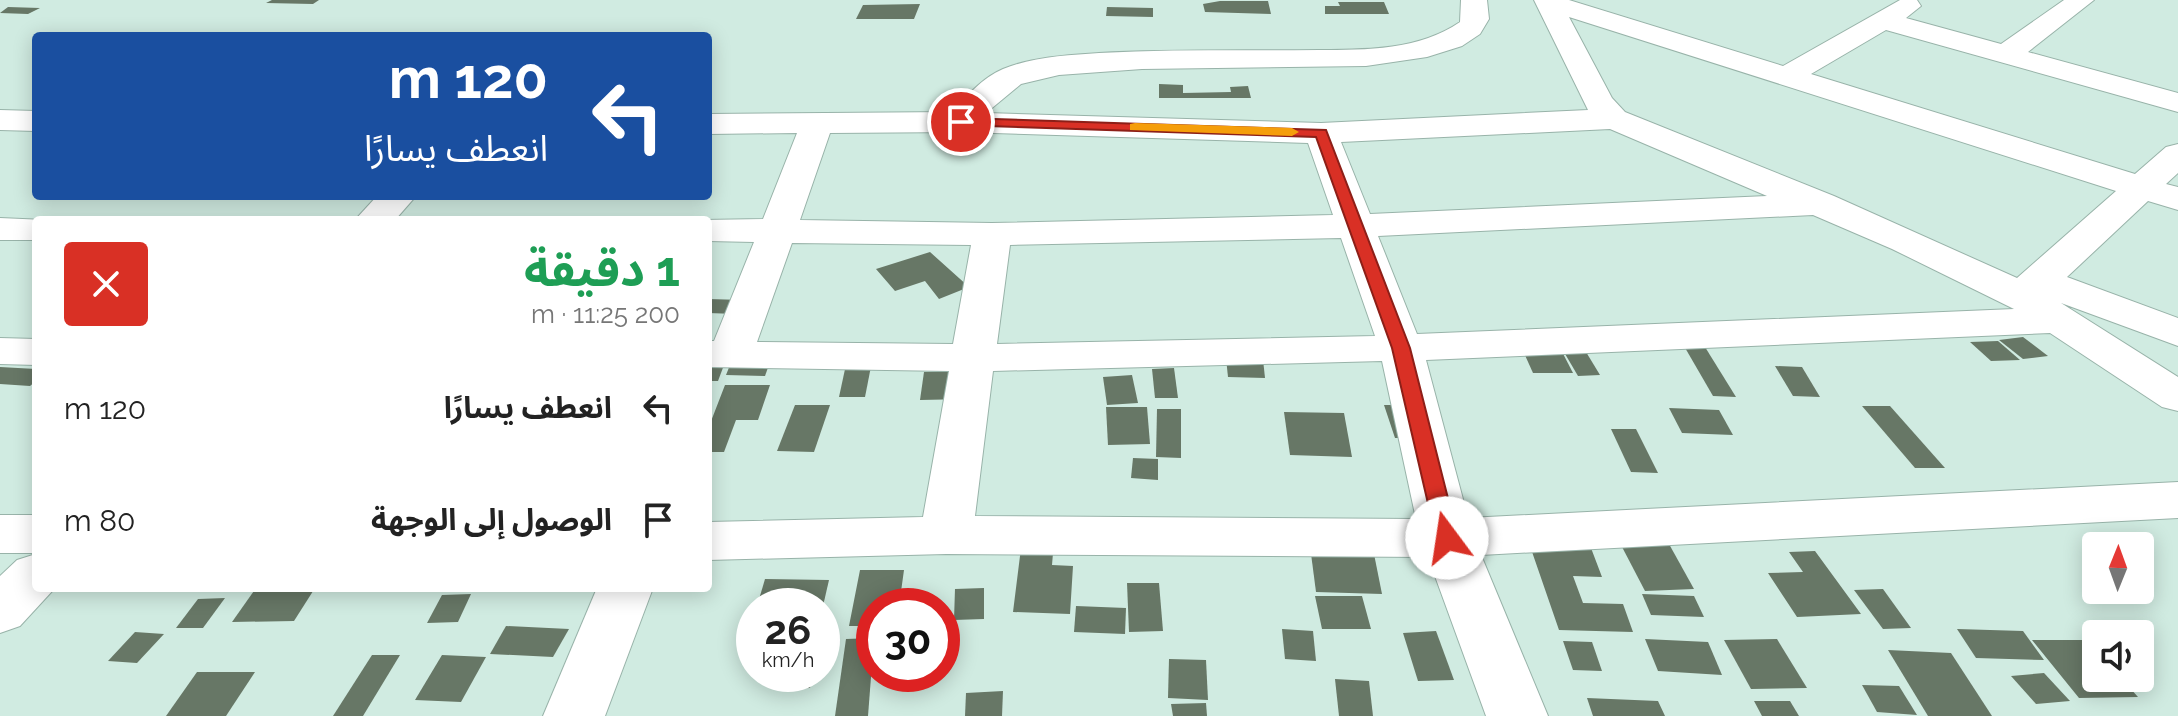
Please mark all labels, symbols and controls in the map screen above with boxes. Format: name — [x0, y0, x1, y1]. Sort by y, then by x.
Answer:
text: 120 m — [389, 45, 548, 111]
icon: left — [576, 64, 680, 168]
pin — [927, 88, 995, 156]
icon: arrive — [939, 100, 983, 144]
text: انعطف يسارًا — [364, 127, 548, 169]
text: 1 دقيقة — [524, 241, 680, 297]
button: close — [64, 242, 148, 326]
text: 200 m · 11:25 — [531, 299, 680, 329]
icon: left — [636, 386, 680, 430]
text: انعطف يسارًا — [444, 390, 612, 425]
text: 120 m — [64, 391, 146, 426]
position arrow — [1405, 496, 1489, 580]
icon: arrive — [636, 498, 680, 542]
text: الوصول إلى الوجهة — [371, 502, 612, 537]
text: 80 m — [64, 503, 135, 538]
north arrow — [2082, 532, 2154, 604]
map controls — [2082, 532, 2154, 692]
speed limit sign: 30 — [856, 588, 960, 692]
text: 26 — [765, 606, 811, 653]
button: sound — [2082, 620, 2154, 692]
text: km/h — [762, 648, 814, 672]

